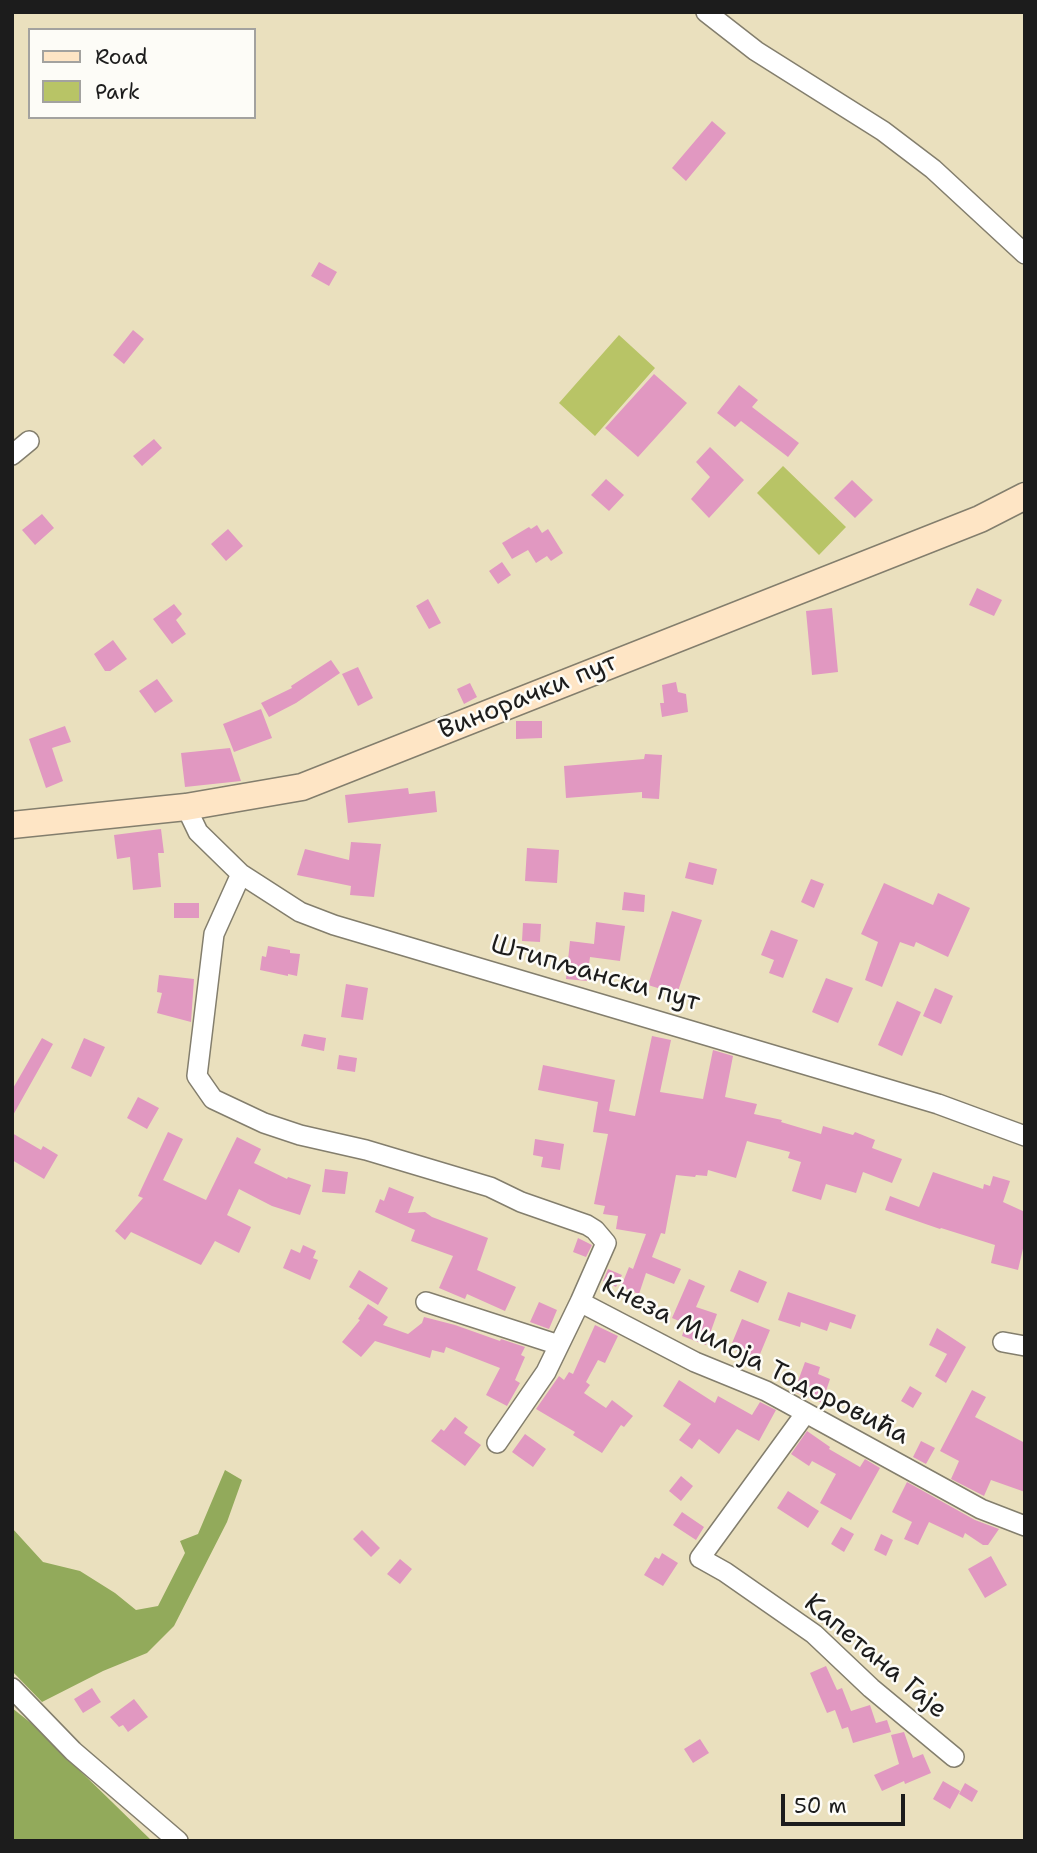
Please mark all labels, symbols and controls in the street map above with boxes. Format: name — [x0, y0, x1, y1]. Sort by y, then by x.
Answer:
legend — [28, 28, 256, 119]
text: Road — [95, 43, 148, 71]
text: Park — [95, 78, 140, 106]
street label: Винорачки пут — [434, 647, 622, 747]
street label: Штипљански пут — [487, 929, 703, 1019]
street label: Кнеза Милоја Тодоровића — [596, 1270, 914, 1452]
street label: Капетана Гаје — [797, 1588, 953, 1726]
scale bar — [785, 1780, 909, 1824]
text: 50 m — [794, 1792, 847, 1820]

